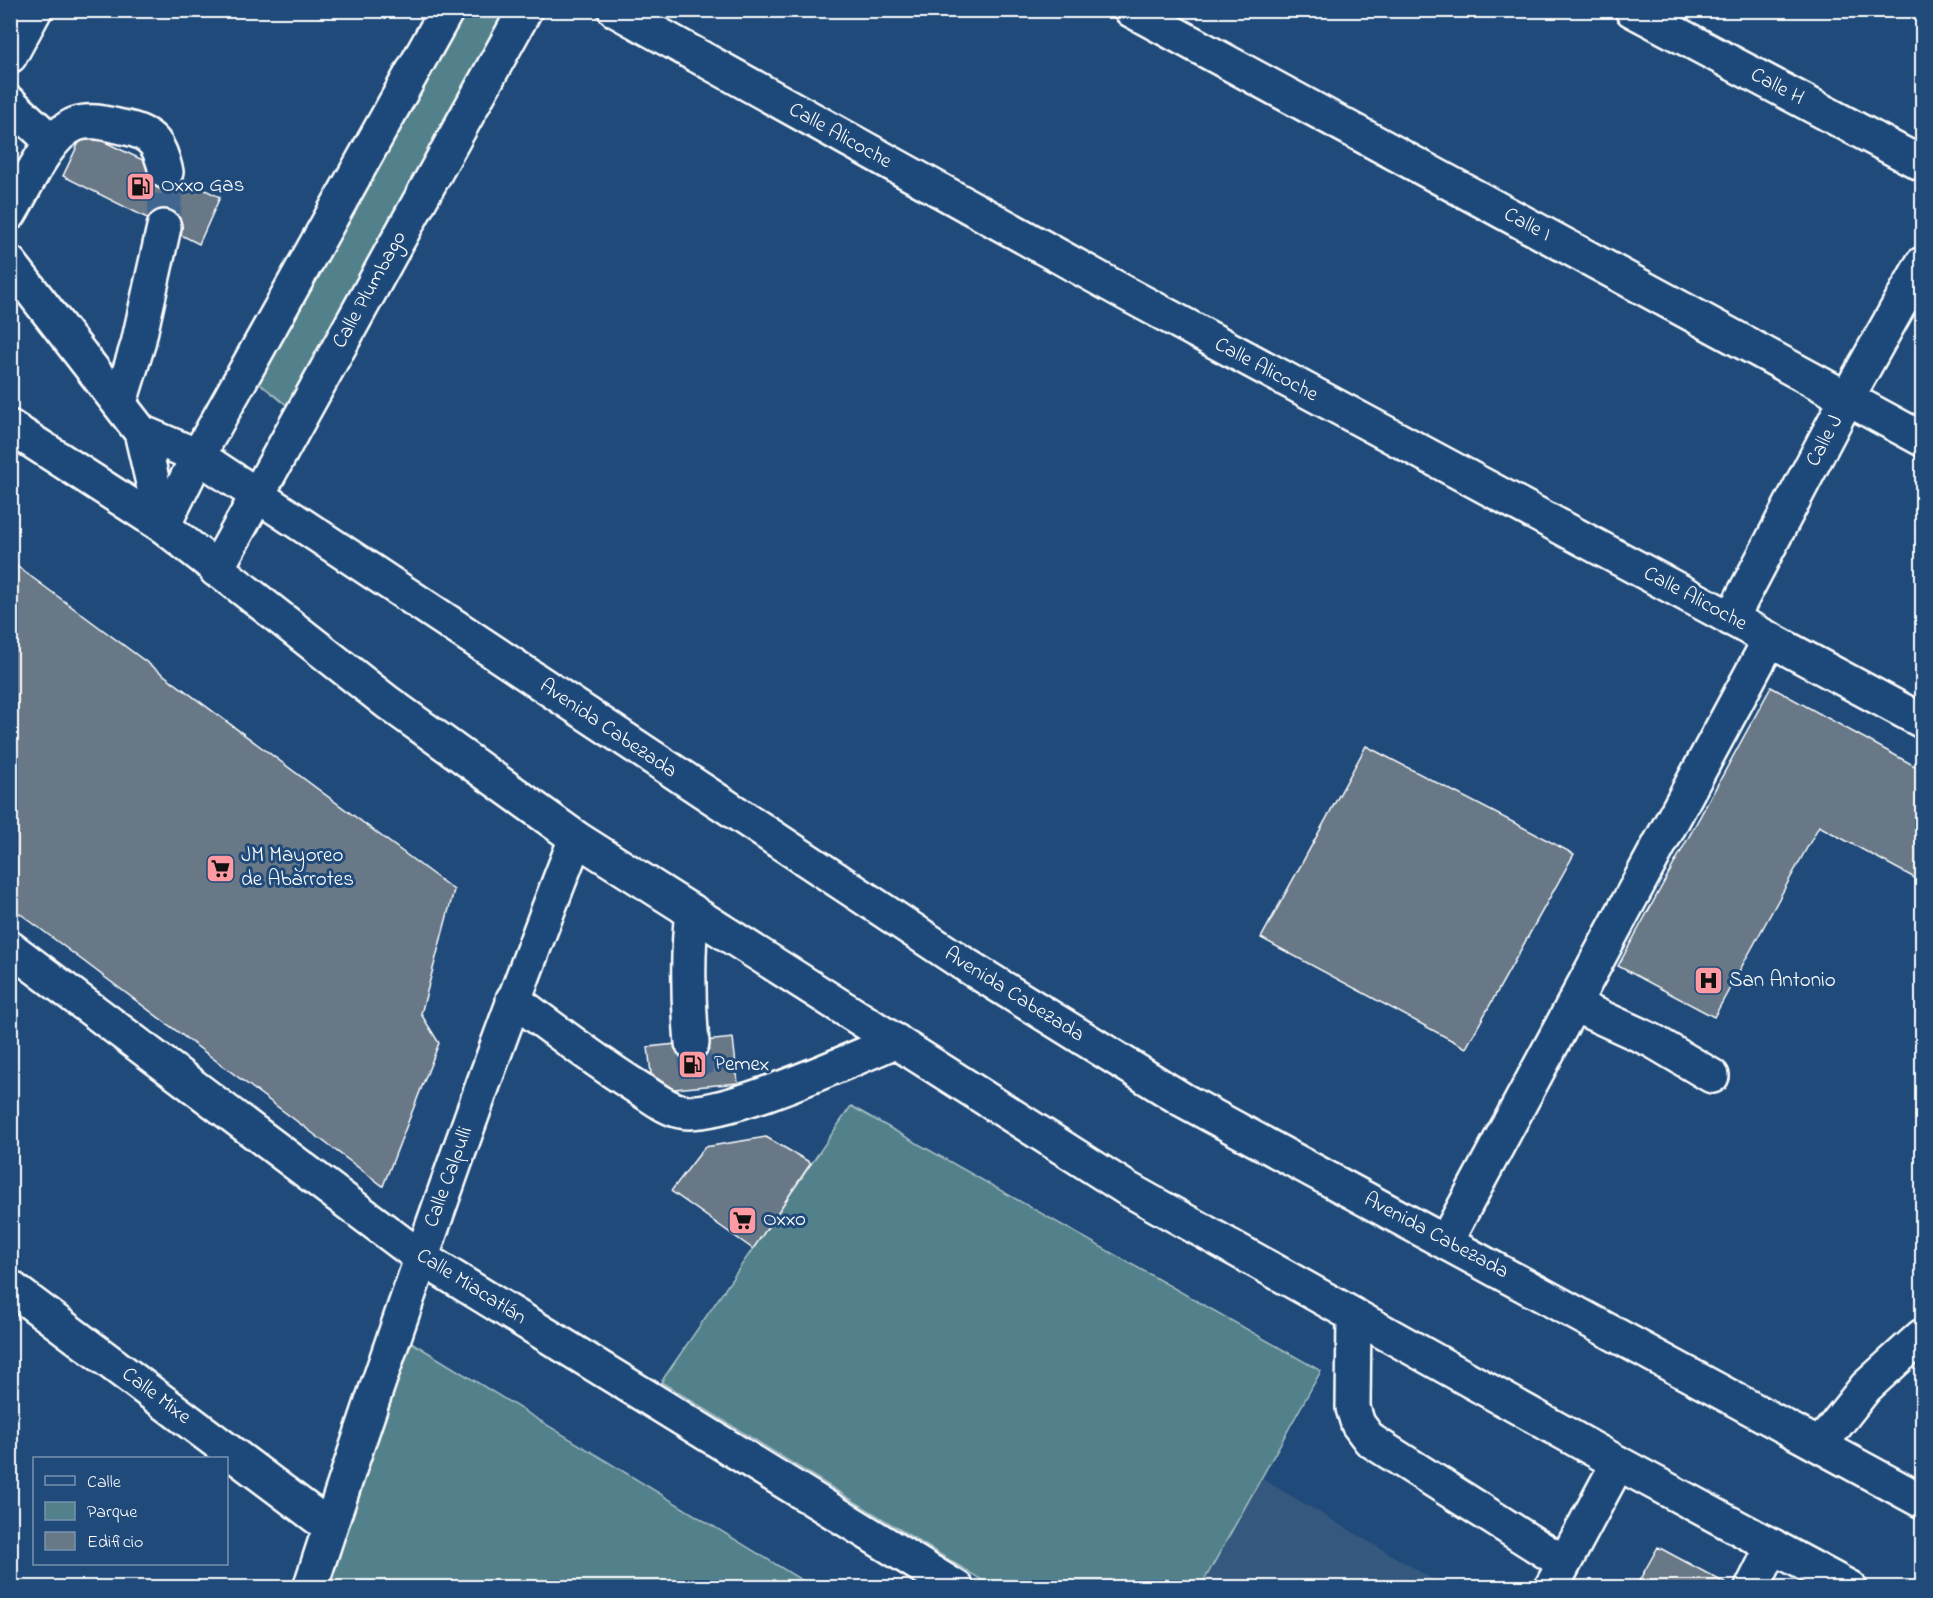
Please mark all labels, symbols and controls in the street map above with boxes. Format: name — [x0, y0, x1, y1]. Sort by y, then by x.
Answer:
street label: Calle H — [1745, 60, 1809, 114]
street label: Calle Alicoche — [783, 95, 898, 177]
fuel station icon: Oxxo Gas — [124, 170, 156, 202]
place label: Oxxo Gas — [161, 171, 244, 201]
street label: Calle I — [1498, 200, 1556, 250]
street label: Calle Plumbago — [325, 226, 416, 355]
street label: Calle Alicoche — [1209, 330, 1324, 410]
street label: Calle J — [1799, 410, 1851, 472]
street label: Calle Alicoche — [1638, 559, 1753, 639]
street label: Avenida Cabezada — [533, 672, 683, 786]
place label: JM Mayoreo de Abarrotes — [241, 841, 354, 895]
supermarket icon: JM Mayoreo de Abarrotes — [204, 852, 236, 884]
street label: Avenida Cabezada — [938, 940, 1090, 1050]
hospital icon: San Antonio — [1692, 965, 1724, 997]
place label: San Antonio — [1729, 966, 1836, 996]
fuel station icon: Pemex — [677, 1049, 709, 1081]
place label: Pemex — [714, 1050, 769, 1080]
street label: Calle Calpulli — [417, 1122, 481, 1232]
street label: Avenida Cabezada — [1358, 1185, 1514, 1287]
supermarket icon: Oxxo — [726, 1204, 758, 1236]
place label: Oxxo — [763, 1205, 806, 1235]
street label: Calle Miacatlán — [410, 1241, 532, 1333]
street label: Calle Mixe — [115, 1360, 197, 1432]
legend — [33, 1457, 228, 1565]
text: Calle — [87, 1470, 122, 1496]
text: Parque — [87, 1500, 138, 1526]
text: Edificio — [87, 1530, 143, 1556]

